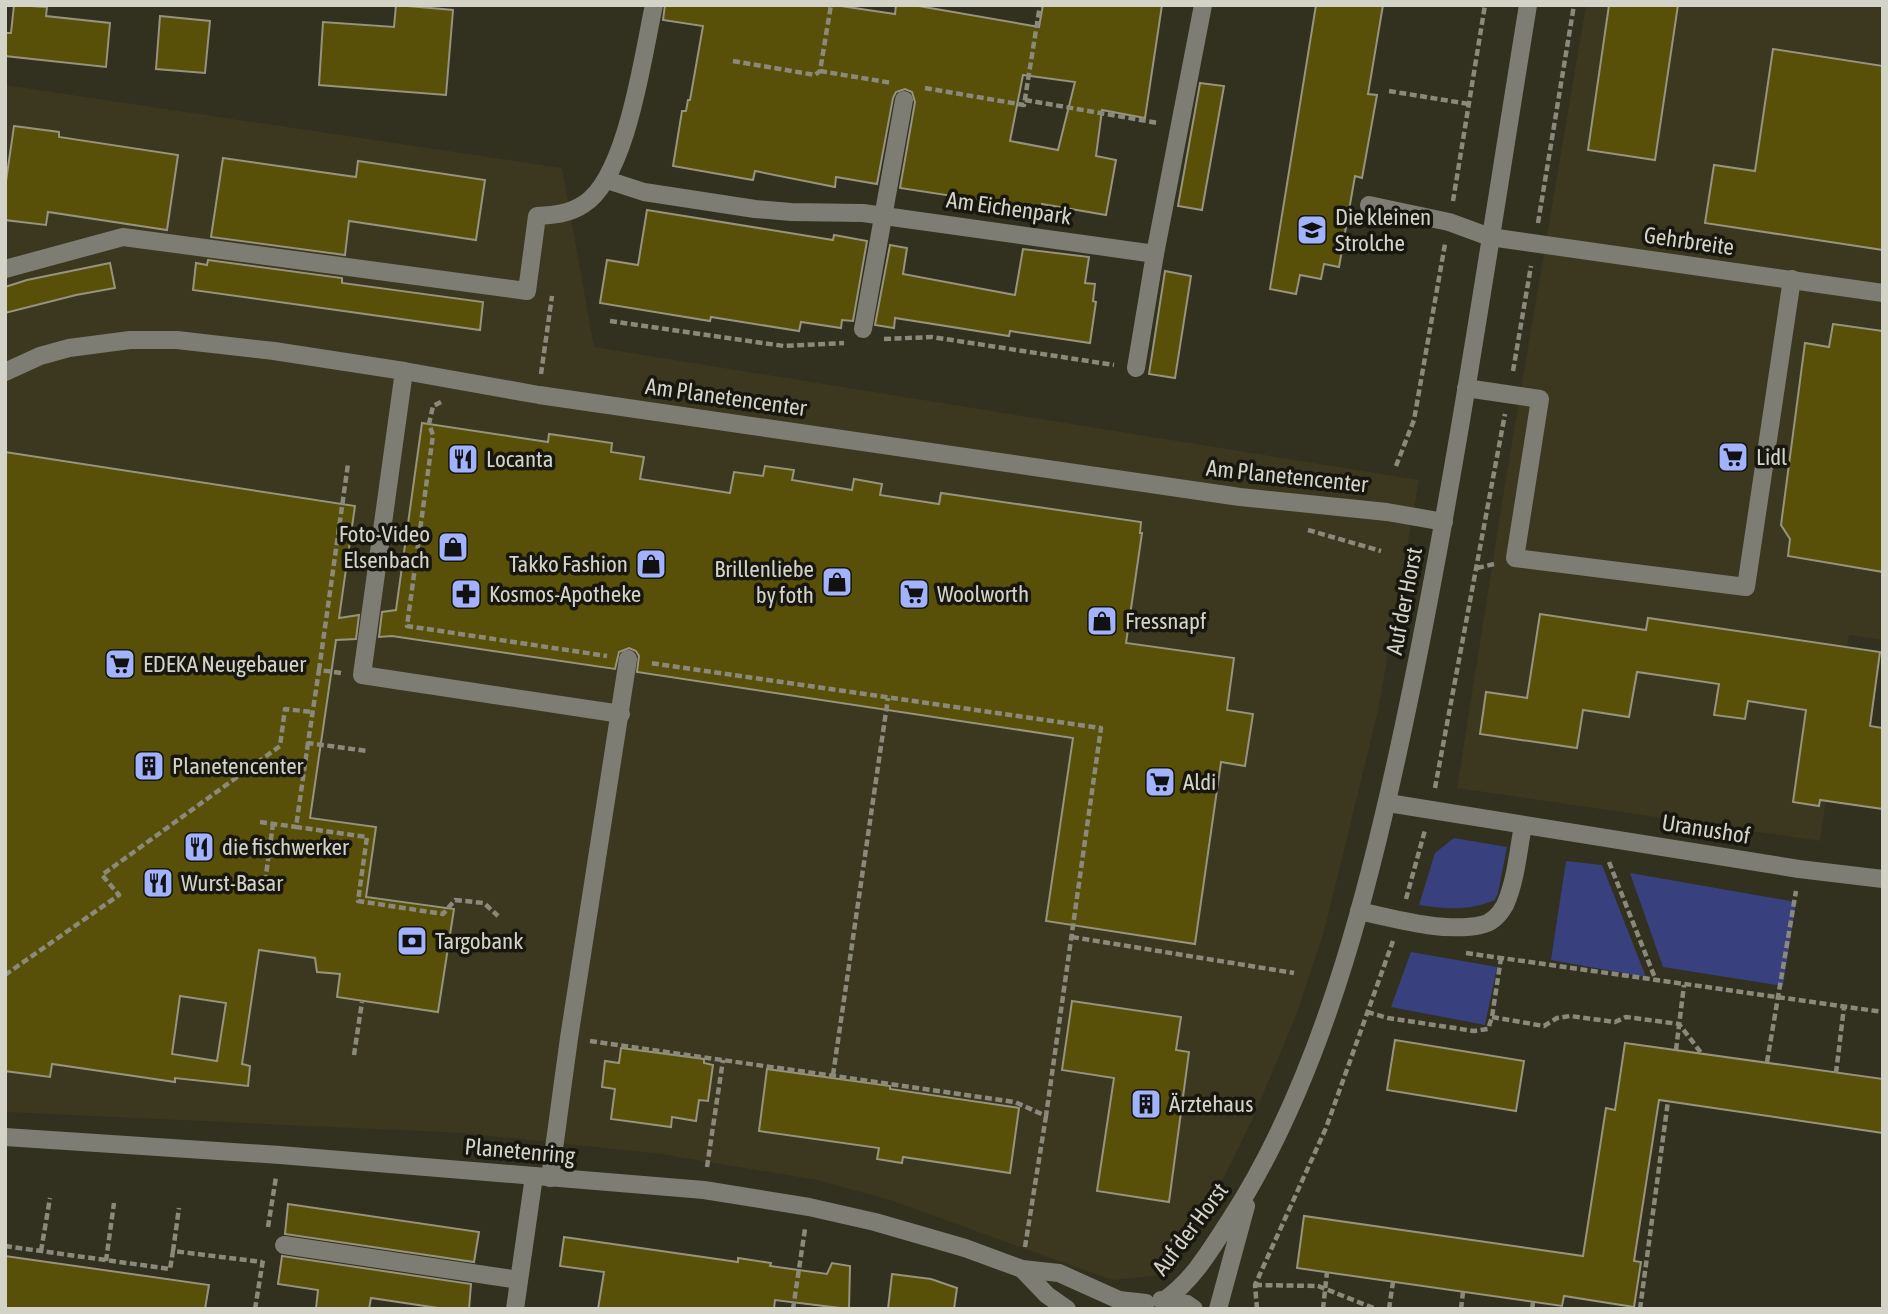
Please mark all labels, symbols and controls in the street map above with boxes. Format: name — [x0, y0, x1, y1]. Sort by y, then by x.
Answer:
street label: Am Eichenpark — [945, 186, 1073, 230]
place label: Die kleinen Strolche — [1335, 204, 1431, 256]
school or university icon: Die kleinen Strolche — [1295, 213, 1329, 247]
street label: Gehrbreite — [1642, 222, 1736, 260]
street label: Am Planetencenter — [644, 373, 809, 421]
supermarket icon: Lidl — [1716, 440, 1750, 474]
restaurant icon: Locanta — [446, 442, 480, 476]
place label: Lidl — [1756, 444, 1787, 470]
place label: Locanta — [486, 446, 553, 472]
street label: Am Planetencenter — [1205, 455, 1370, 498]
place label: Foto-Video Elsenbach — [339, 521, 430, 573]
shop icon: Foto-Video Elsenbach — [436, 530, 470, 564]
street label: Auf der Horst — [1381, 545, 1427, 657]
shop icon: Takko Fashion — [634, 547, 668, 581]
place label: Takko Fashion — [509, 551, 628, 577]
place label: Brillenliebe by foth — [714, 556, 814, 608]
shop icon: Brillenliebe by foth — [820, 565, 854, 599]
pharmacy icon: Kosmos-Apotheke — [449, 577, 483, 611]
supermarket icon: Woolworth — [897, 577, 931, 611]
place label: Kosmos-Apotheke — [489, 581, 641, 607]
place label: Woolworth — [937, 581, 1029, 607]
shop icon: Fressnapf — [1085, 604, 1119, 638]
place label: Fressnapf — [1125, 608, 1206, 634]
supermarket icon: EDEKA Neugebauer — [103, 647, 137, 681]
place label: EDEKA Neugebauer — [143, 651, 307, 677]
building icon: Planetencenter — [132, 749, 166, 783]
place label: Planetencenter — [172, 753, 305, 779]
supermarket icon: Aldi — [1143, 765, 1177, 799]
place label: Aldi — [1183, 769, 1216, 795]
street label: Uranushof — [1660, 809, 1752, 849]
restaurant icon: die fischwerker — [182, 830, 216, 864]
place label: die fischwerker — [222, 834, 350, 860]
restaurant icon: Wurst-Basar — [141, 866, 175, 900]
place label: Wurst-Basar — [181, 870, 284, 896]
bank icon: Targobank — [395, 924, 429, 958]
place label: Targobank — [435, 928, 523, 954]
building icon: Ärztehaus — [1129, 1087, 1163, 1121]
place label: Ärztehaus — [1169, 1091, 1253, 1117]
street label: Planetenring — [464, 1133, 576, 1169]
street label: Auf der Horst — [1147, 1178, 1233, 1280]

